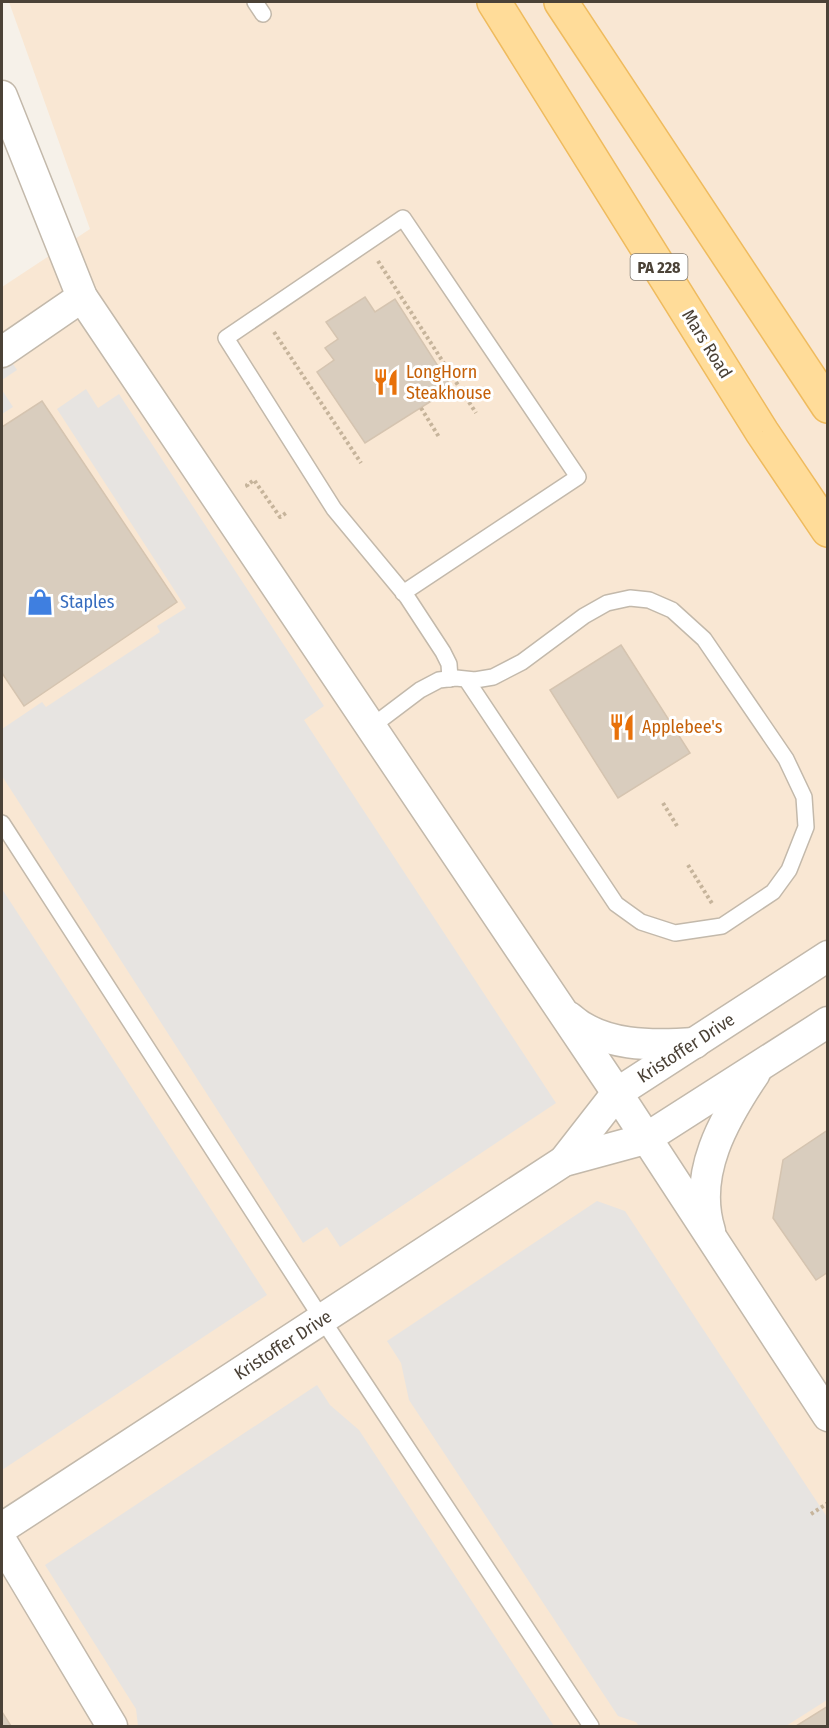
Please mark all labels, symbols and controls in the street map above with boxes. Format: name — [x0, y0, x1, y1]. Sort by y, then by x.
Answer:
road number: PA 228 — [630, 254, 688, 280]
street label: Mars Road — [677, 306, 737, 382]
place label: LongHorn Steakhouse — [406, 361, 492, 404]
restaurant icon: LongHorn Steakhouse — [371, 367, 401, 397]
shop icon: Staples — [25, 587, 55, 617]
place label: Staples — [60, 591, 115, 613]
restaurant icon: Applebee's — [607, 712, 637, 742]
place label: Applebee's — [642, 716, 723, 738]
street label: Kristoffer Drive — [633, 1008, 739, 1088]
street label: Kristoffer Drive — [230, 1305, 336, 1385]

